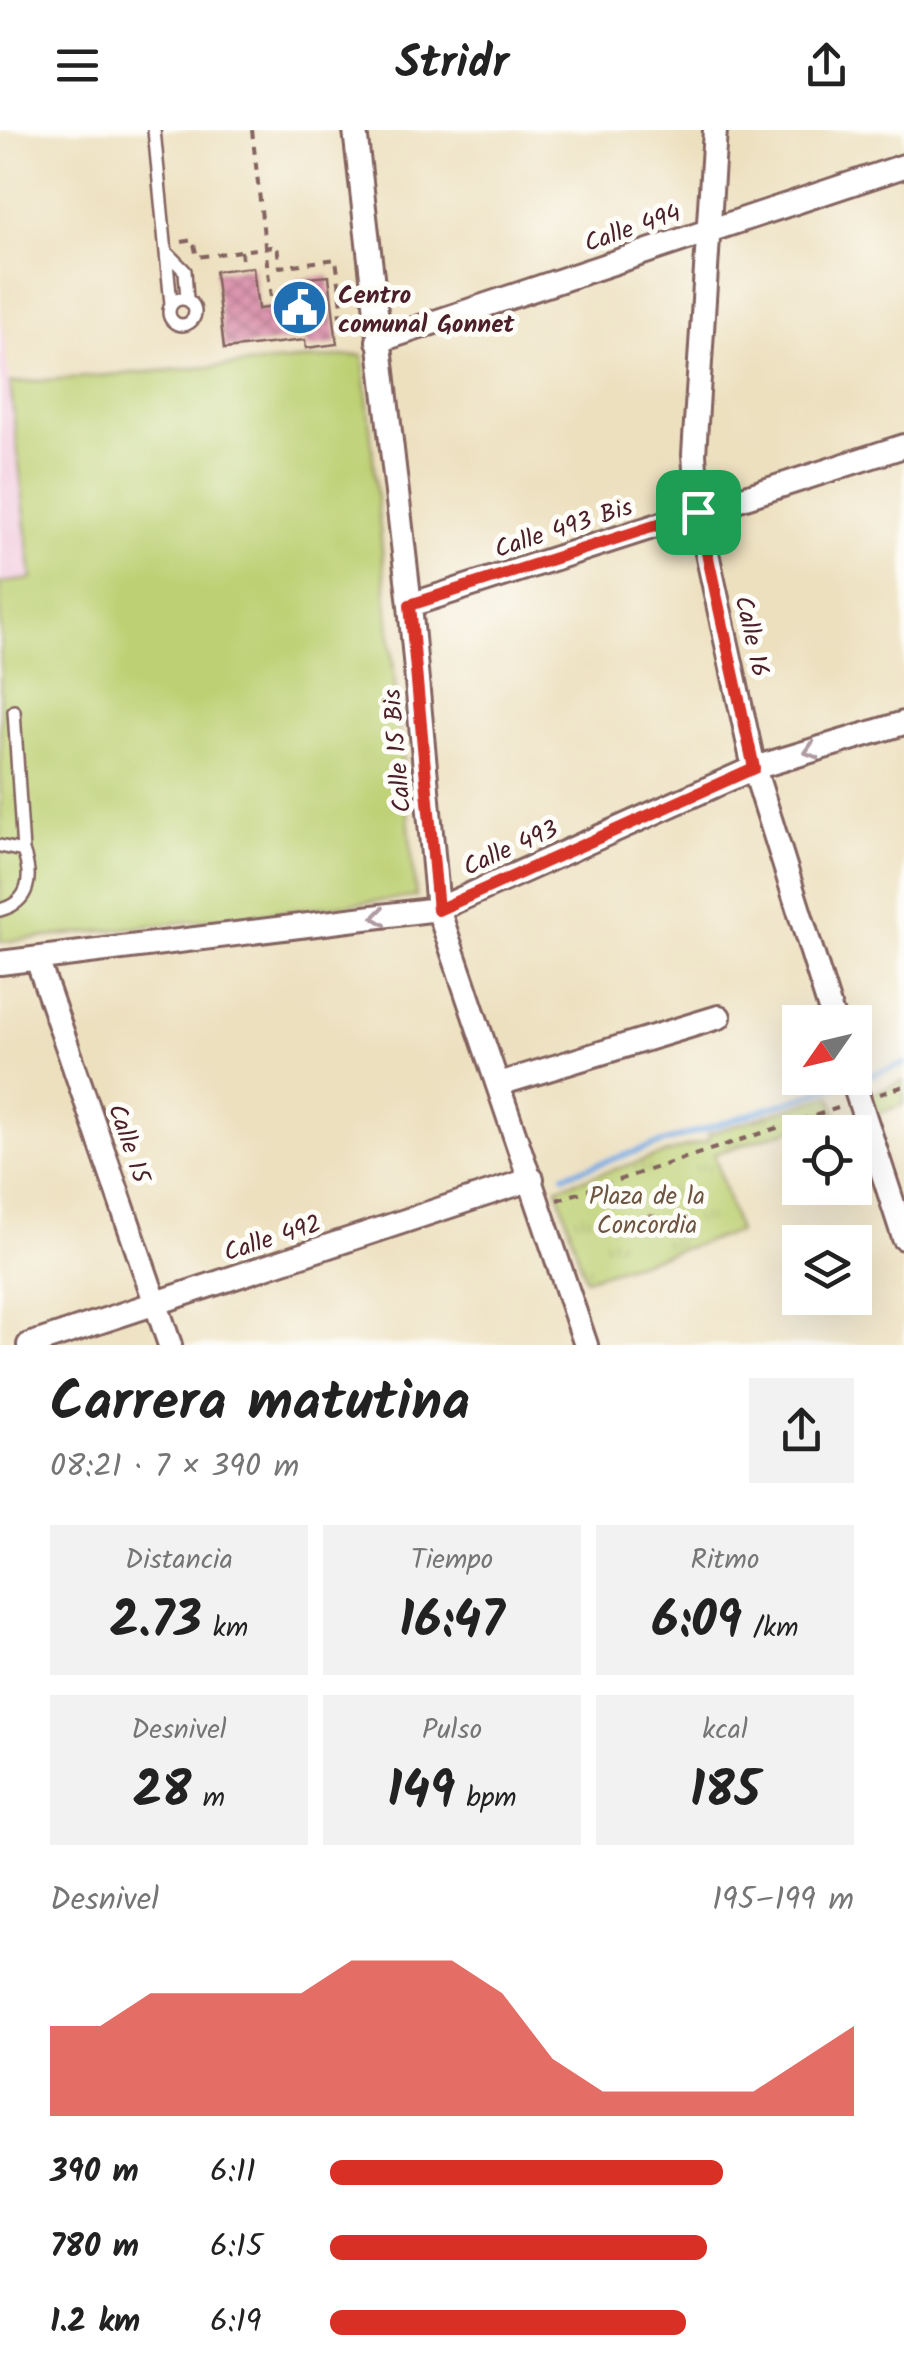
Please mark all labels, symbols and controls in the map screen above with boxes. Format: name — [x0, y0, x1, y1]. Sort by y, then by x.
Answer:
text: Stridr — [395, 29, 509, 101]
icon: menu — [50, 38, 105, 93]
icon: share — [799, 38, 854, 93]
street label: Calle 494 — [579, 194, 686, 264]
place label: Centro comunal Gonnet — [338, 276, 515, 345]
public building icon: Centro comunal Gonnet — [269, 278, 329, 338]
pin — [656, 470, 741, 555]
icon: arrive — [671, 485, 726, 540]
street label: Calle 493 Bis — [489, 488, 638, 570]
street label: Calle 16 — [722, 592, 780, 681]
street label: Calle 15 Bis — [373, 687, 423, 814]
one-way arrow — [803, 739, 820, 760]
street label: Calle 493 — [457, 810, 565, 888]
one-way arrow — [370, 905, 387, 926]
north arrow — [782, 1005, 872, 1095]
map controls — [782, 1005, 872, 1315]
street label: Calle 15 — [96, 1099, 161, 1190]
button: locate — [782, 1115, 872, 1205]
park label: Plaza de la Concordia — [589, 1177, 705, 1246]
street label: Calle 492 — [219, 1204, 327, 1273]
button: layers — [782, 1225, 872, 1315]
text: Carrera matutina — [50, 1361, 470, 1448]
button: share — [749, 1378, 854, 1483]
text: 08:21 · 7 × 390 m — [50, 1442, 299, 1493]
text: Distancia — [125, 1538, 233, 1583]
text: Tiempo — [411, 1538, 493, 1583]
text: Ritmo — [691, 1538, 759, 1583]
text: 2.73 — [110, 1583, 202, 1663]
text: 16:47 — [399, 1583, 505, 1663]
text: 6:09 — [652, 1583, 742, 1663]
text: km — [202, 1606, 248, 1651]
text: /km — [742, 1606, 798, 1651]
text: Desnivel — [131, 1708, 227, 1753]
text: Pulso — [422, 1708, 482, 1753]
text: kcal — [702, 1708, 748, 1753]
text: 28 — [133, 1753, 192, 1833]
text: 149 — [387, 1753, 455, 1833]
text: 185 — [690, 1753, 760, 1833]
text: m — [192, 1776, 225, 1821]
text: bpm — [455, 1776, 517, 1821]
text: Desnivel — [50, 1875, 159, 1926]
text: 195–199 m — [712, 1875, 854, 1926]
text: 390 m — [50, 2147, 139, 2198]
text: 6:11 — [210, 2147, 256, 2198]
text: 780 m — [50, 2222, 139, 2273]
text: 6:15 — [210, 2222, 263, 2273]
text: 1.2 km — [50, 2297, 140, 2348]
text: 6:19 — [210, 2297, 261, 2348]

